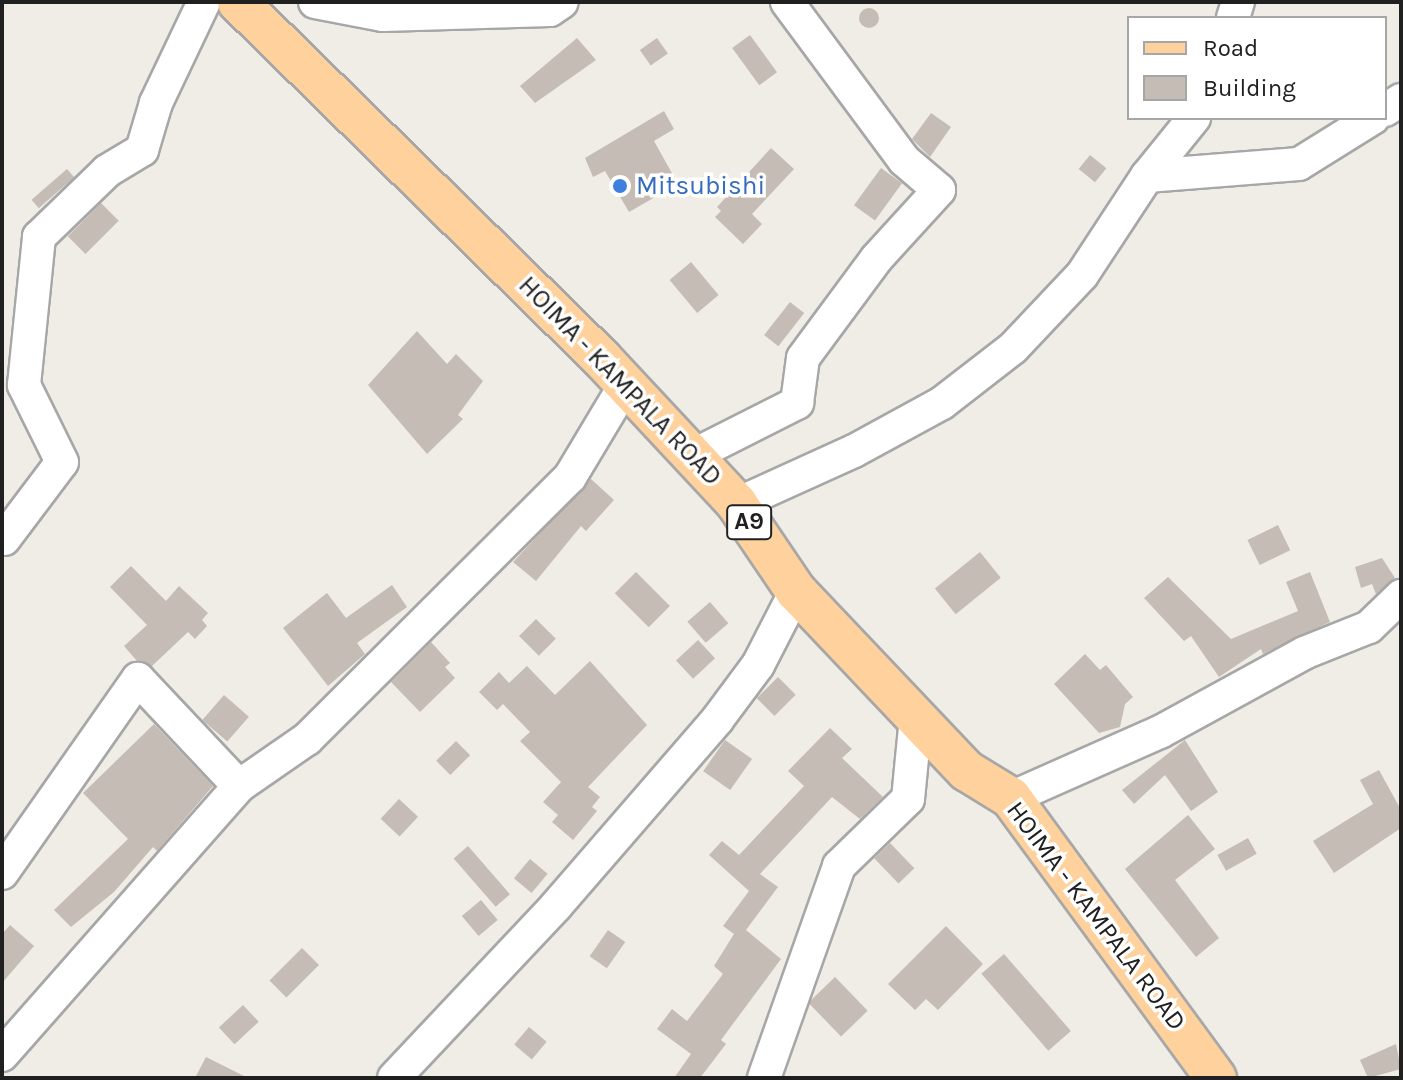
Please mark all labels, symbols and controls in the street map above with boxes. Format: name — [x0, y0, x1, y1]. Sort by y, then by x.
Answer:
legend — [1127, 16, 1387, 120]
text: Road — [1203, 34, 1258, 62]
text: Building — [1203, 74, 1296, 102]
place label: Mitsubishi — [636, 170, 765, 202]
marker: Mitsubishi — [611, 177, 629, 195]
street label: HOIMA - KAMPALA ROAD — [512, 270, 728, 492]
road number: A9 — [725, 502, 773, 542]
street label: HOIMA - KAMPALA ROAD — [1000, 795, 1192, 1037]

